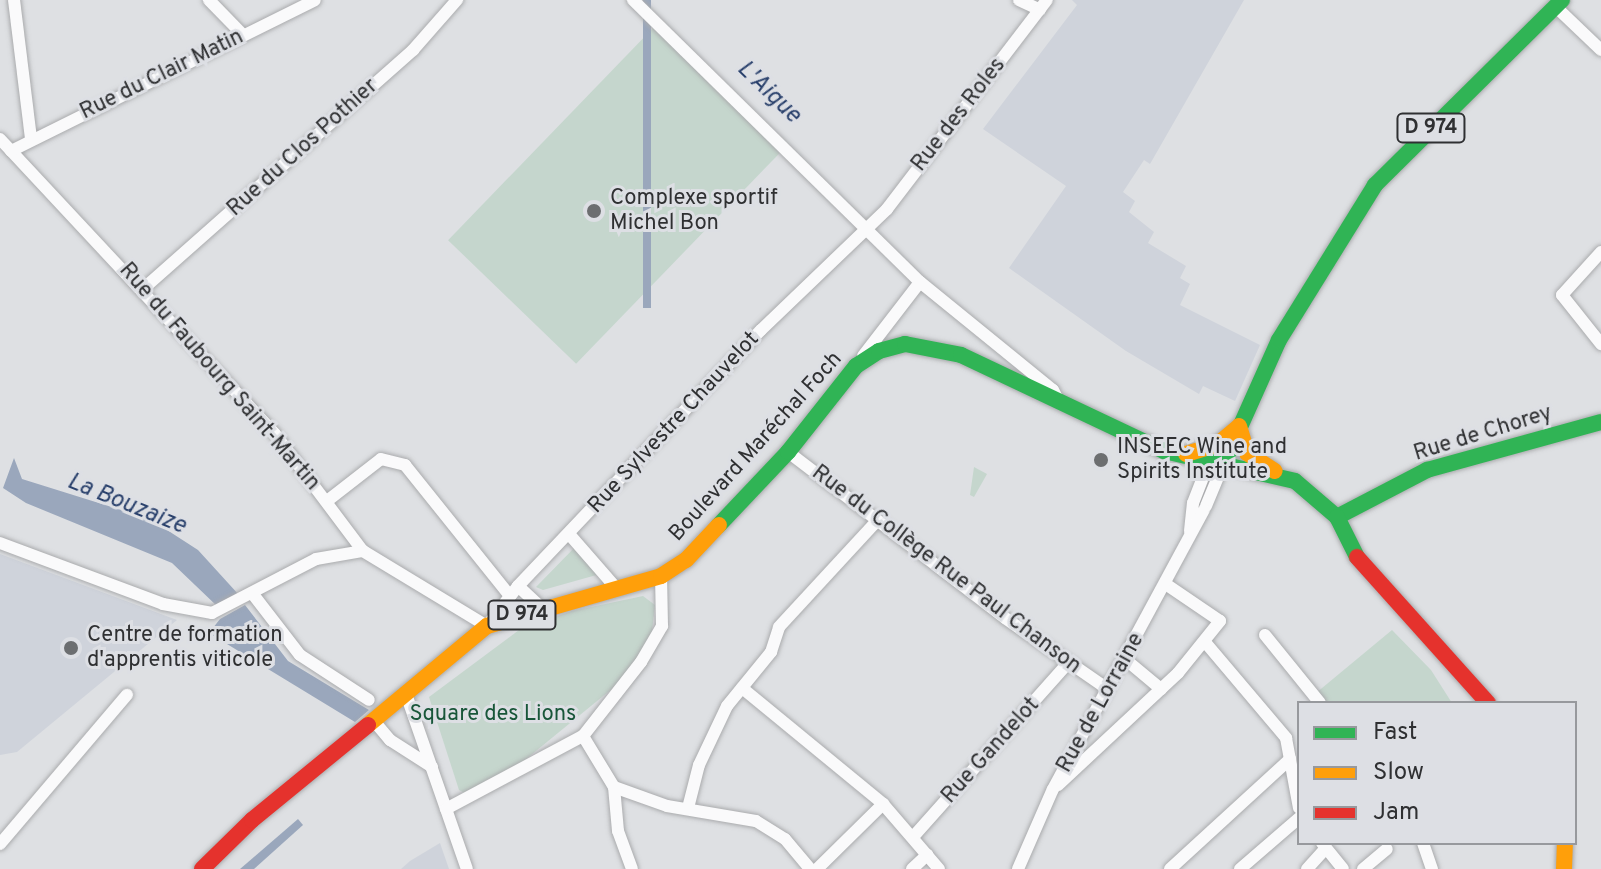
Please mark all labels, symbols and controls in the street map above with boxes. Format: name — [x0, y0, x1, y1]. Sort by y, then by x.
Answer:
street label: Rue du Clair Matin — [76, 24, 248, 126]
street label: Rue des Roles — [906, 53, 1012, 177]
water label: L'Aigue — [730, 56, 806, 130]
street label: Rue du Clos Pothier — [222, 73, 384, 223]
road number: D 974 — [1395, 112, 1467, 144]
place label: Complexe sportif Michel Bon — [610, 185, 777, 236]
marker: Complexe sportif Michel Bon — [585, 202, 603, 220]
street label: Rue du Faubourg Saint-Martin — [113, 258, 325, 496]
street label: Rue Sylvestre Chauvelot — [583, 327, 765, 519]
street label: Boulevard Maréchal Foch — [664, 347, 848, 547]
street label: Rue de Chorey — [1411, 400, 1555, 468]
place label: INSEEC Wine and Spirits Institute — [1117, 434, 1288, 486]
marker: INSEEC Wine and Spirits Institute — [1092, 451, 1110, 469]
street label: Rue du Collège Rue Paul Chanson — [806, 460, 1086, 680]
water label: La Bouzaize — [63, 468, 189, 542]
road number: D 974 — [486, 599, 558, 631]
place label: Centre de formation d'apprentis viticole — [87, 622, 283, 674]
street label: Rue de Lorraine — [1052, 629, 1150, 777]
marker: Centre de formation d'apprentis viticole — [62, 639, 80, 657]
street label: Rue Gandelot — [936, 693, 1046, 809]
legend — [1297, 701, 1577, 845]
park label: Square des Lions — [410, 702, 576, 728]
text: Fast — [1373, 718, 1417, 748]
text: Slow — [1373, 758, 1424, 788]
text: Jam — [1373, 798, 1419, 828]

